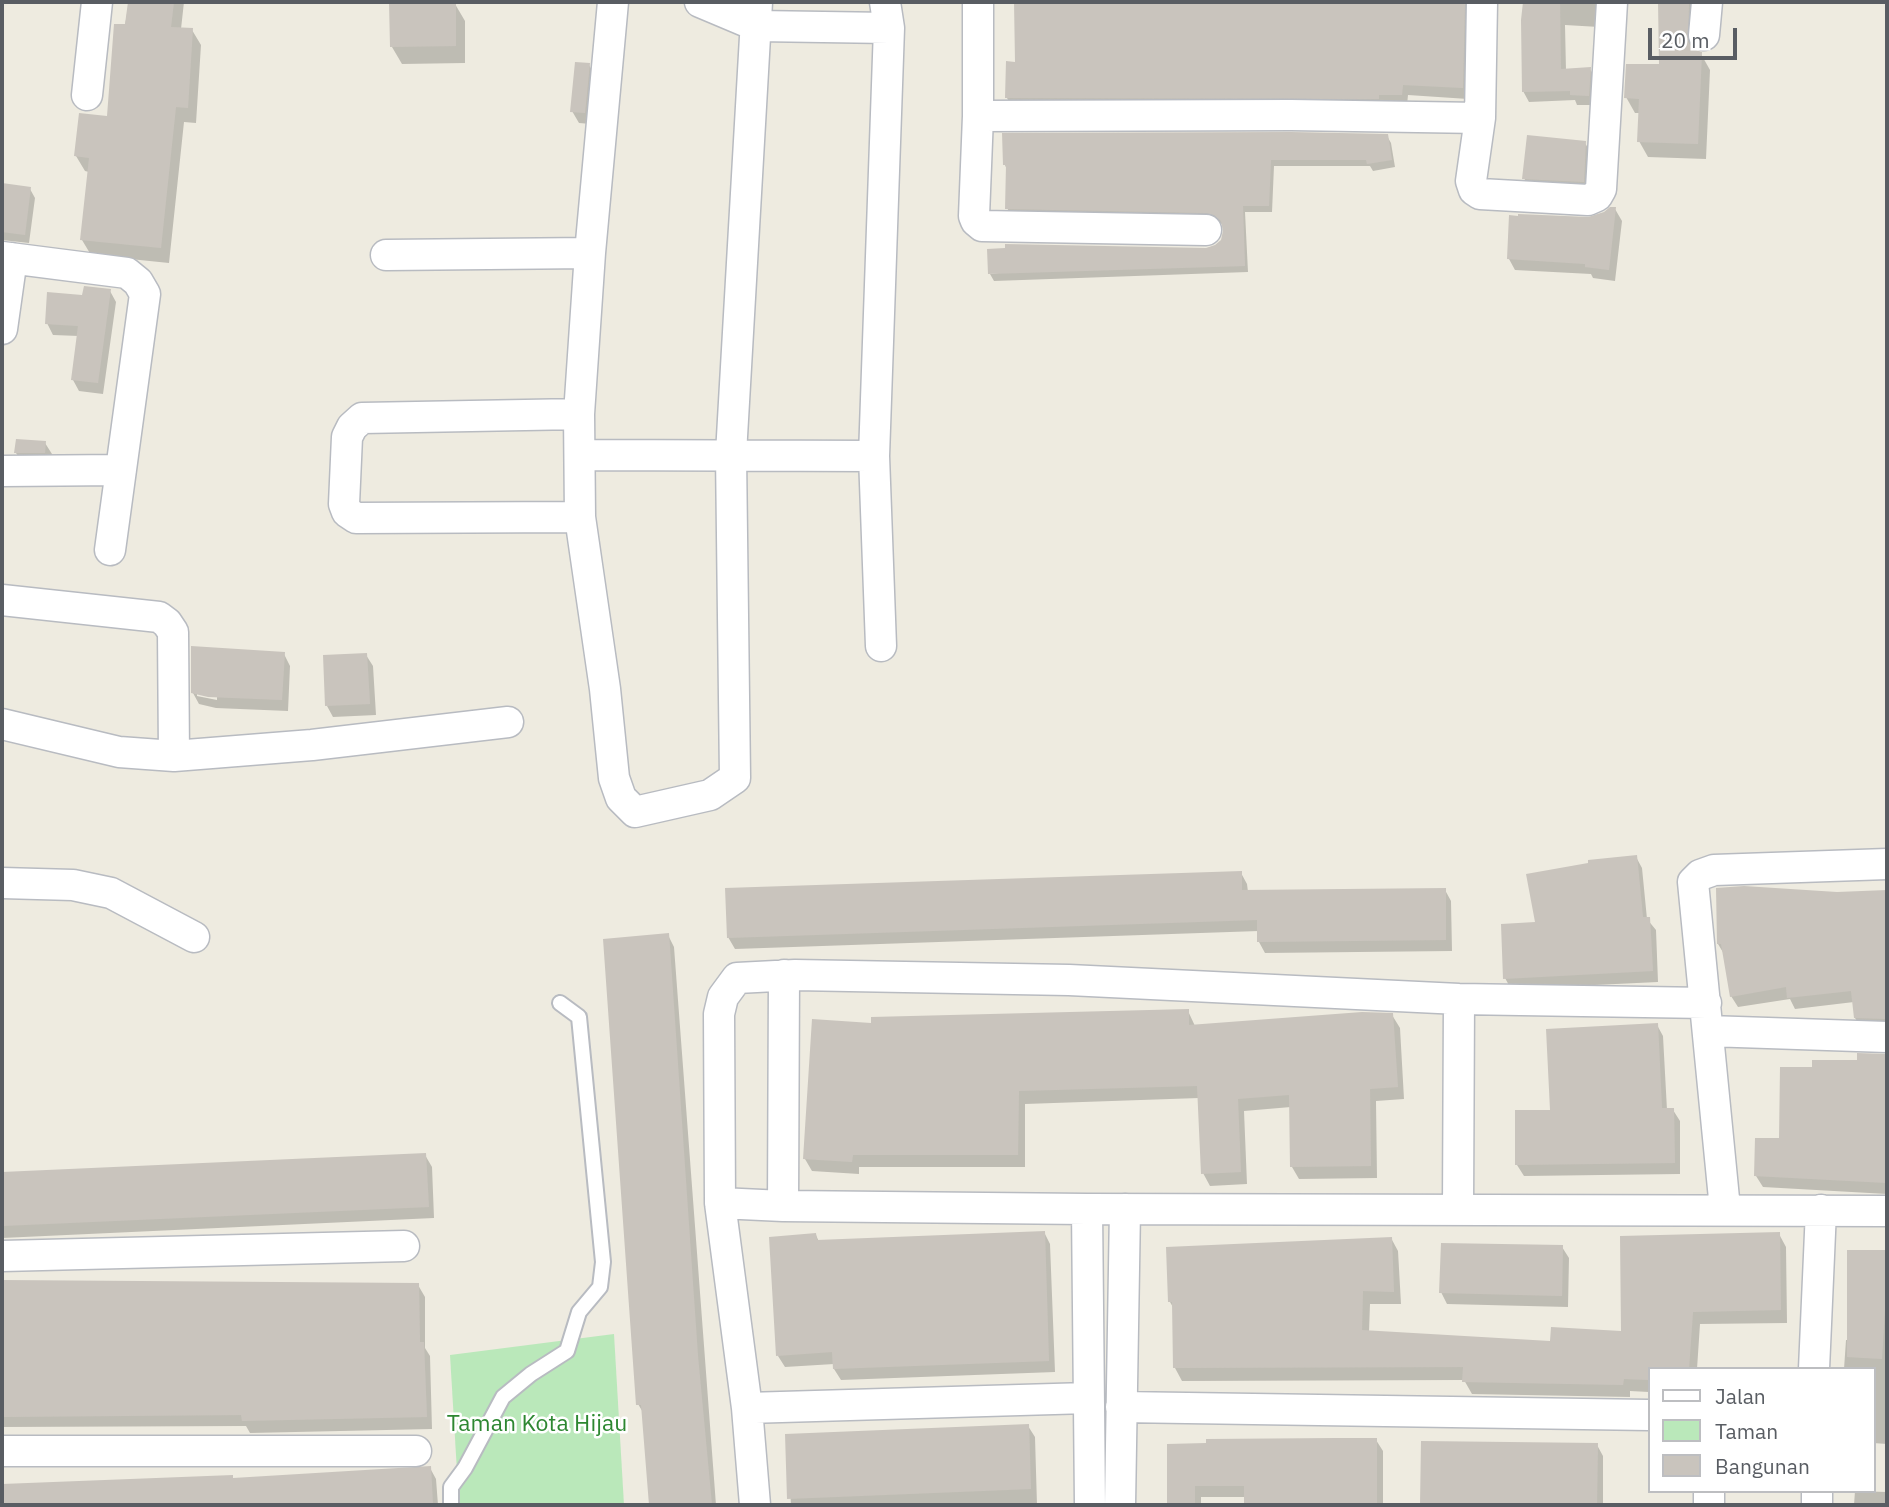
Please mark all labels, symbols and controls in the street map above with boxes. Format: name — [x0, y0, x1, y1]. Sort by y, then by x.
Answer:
scale bar — [1651, 14, 1740, 58]
text: 20 m — [1661, 26, 1710, 54]
legend — [1647, 1367, 1875, 1493]
text: Jalan — [1715, 1382, 1766, 1410]
park label: Taman Kota Hijau — [447, 1410, 627, 1438]
text: Taman — [1715, 1417, 1778, 1445]
text: Bangunan — [1715, 1452, 1810, 1480]

